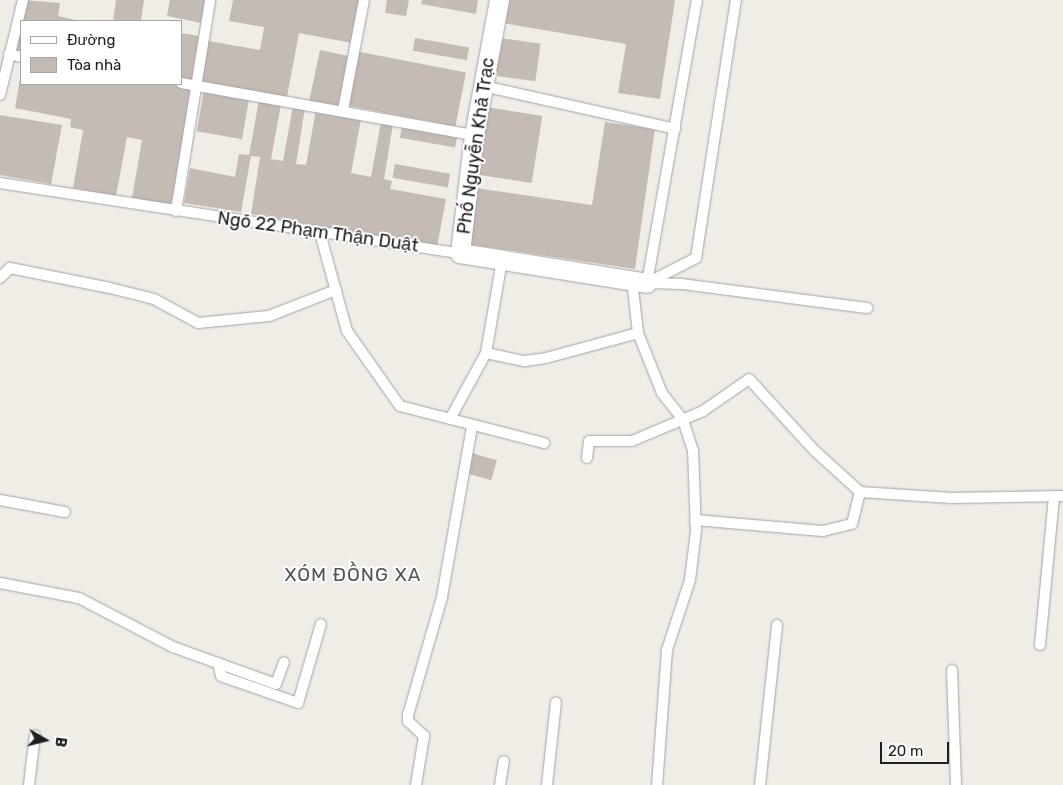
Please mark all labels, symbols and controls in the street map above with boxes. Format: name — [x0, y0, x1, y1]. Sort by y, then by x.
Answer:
legend — [20, 20, 182, 85]
text: Đường — [67, 31, 115, 49]
text: Tòa nhà — [67, 56, 121, 74]
street label: Phố Nguyễn Khả Trạc — [453, 56, 499, 236]
street label: Ngõ 22 Phạm Thận Duật — [216, 207, 420, 257]
district label: XÓM ĐỒNG XA — [283, 564, 423, 586]
north arrow — [20, 715, 70, 765]
scale bar — [883, 732, 952, 764]
text: B — [51, 736, 69, 748]
text: 20 m — [888, 742, 923, 760]

